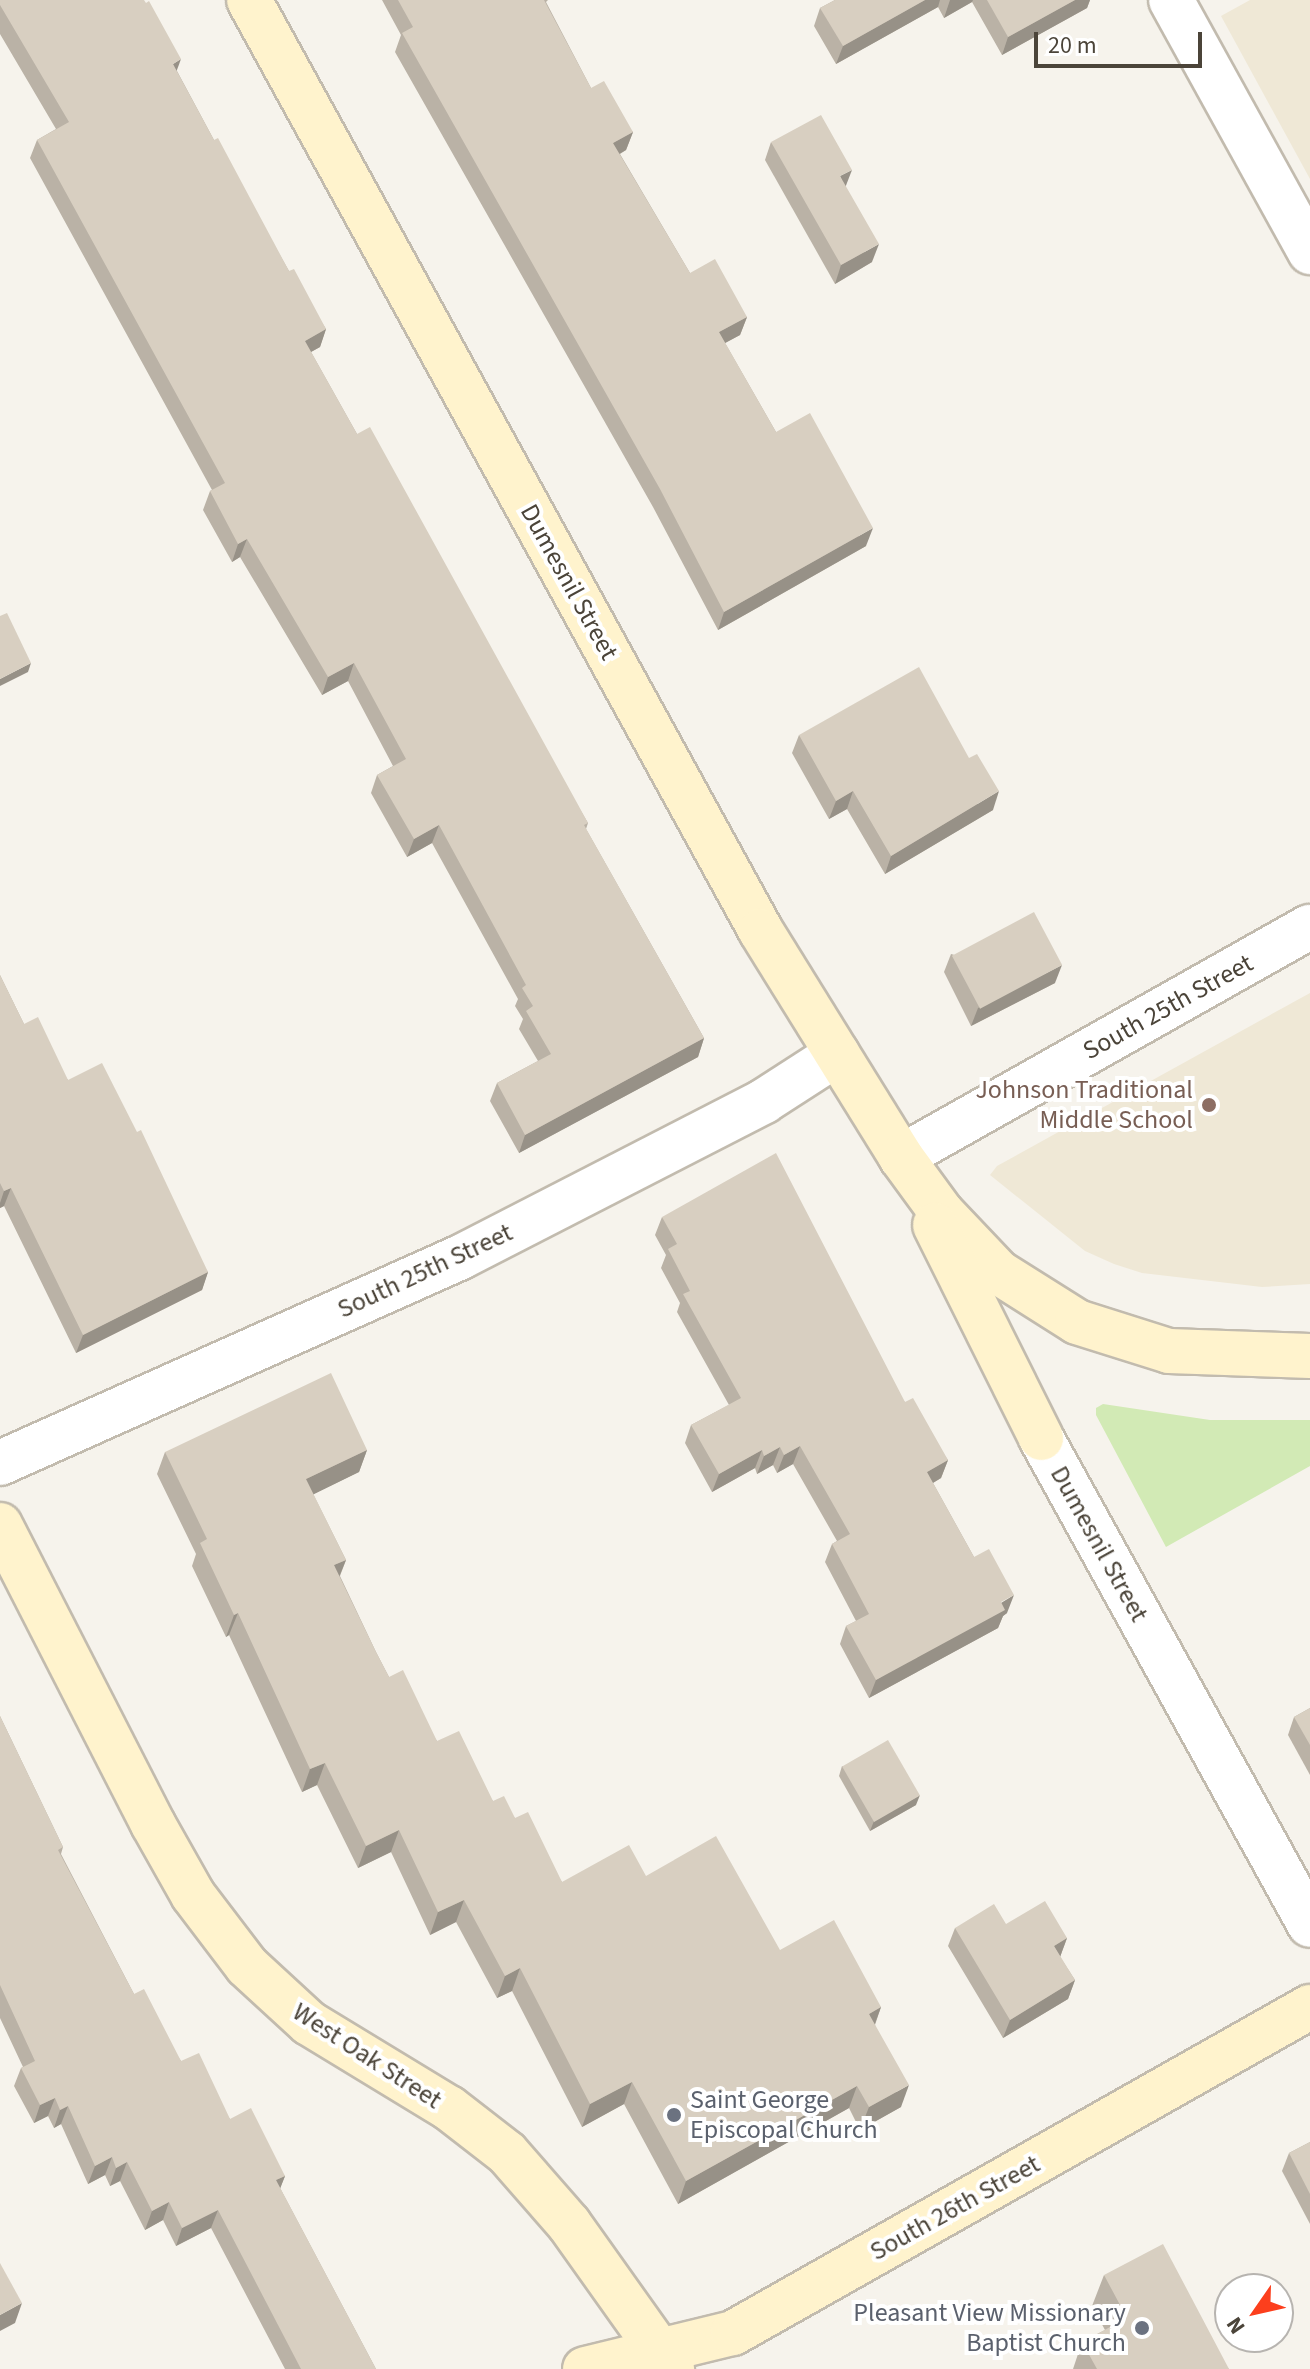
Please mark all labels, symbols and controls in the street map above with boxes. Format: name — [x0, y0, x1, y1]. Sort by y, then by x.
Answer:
scale bar — [1038, 16, 1206, 66]
text: 20 m — [1048, 28, 1097, 63]
street label: Dumesnil Street — [513, 499, 625, 665]
street label: South 25th Street — [1078, 947, 1258, 1067]
place label: Johnson Traditional Middle School — [975, 1074, 1193, 1136]
marker: Johnson Traditional Middle School — [1200, 1096, 1218, 1114]
street label: South 25th Street — [333, 1217, 517, 1325]
street label: Dumesnil Street — [1043, 1461, 1155, 1627]
street label: West Oak Street — [287, 1996, 447, 2116]
place label: Saint George Episcopal Church — [690, 2084, 878, 2146]
marker: Saint George Episcopal Church — [665, 2106, 683, 2124]
street label: South 26th Street — [865, 2148, 1045, 2268]
north arrow — [1214, 2273, 1294, 2353]
place label: Pleasant View Missionary Baptist Church — [853, 2297, 1126, 2358]
text: N — [1218, 2310, 1253, 2340]
marker: Pleasant View Missionary Baptist Church — [1133, 2319, 1151, 2337]

